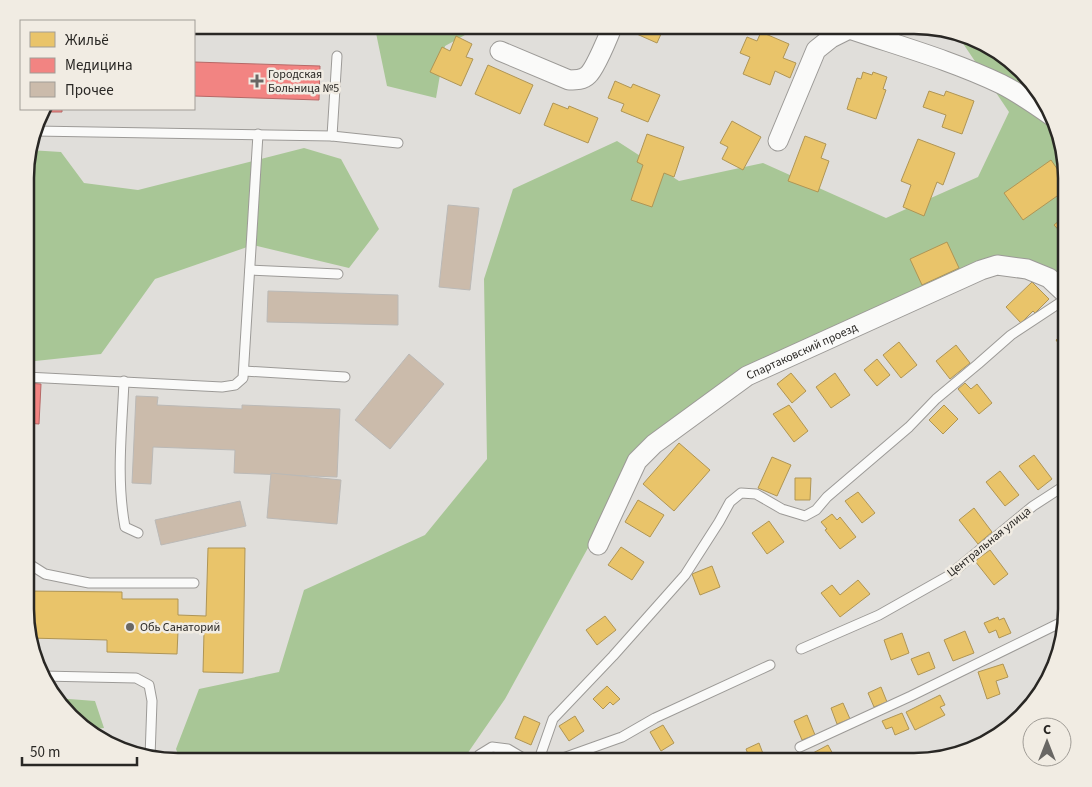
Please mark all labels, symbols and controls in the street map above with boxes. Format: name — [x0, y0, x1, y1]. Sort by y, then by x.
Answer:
legend — [20, 20, 195, 110]
text: Жильё — [65, 30, 109, 51]
text: Медицина — [65, 55, 133, 76]
place label: Городская Больница №5 — [268, 66, 339, 97]
marker: Городская Больница №5 — [250, 74, 264, 88]
text: Прочее — [65, 80, 114, 101]
street label: Спартаковский проезд — [743, 318, 861, 384]
street label: Центральная улица — [943, 503, 1035, 581]
place label: Обь Санаторий — [140, 619, 220, 636]
marker: Обь Санаторий — [124, 621, 136, 633]
north arrow — [1022, 717, 1072, 767]
text: С — [1043, 720, 1051, 740]
scale bar — [22, 734, 138, 766]
text: 50 m — [30, 742, 60, 763]

